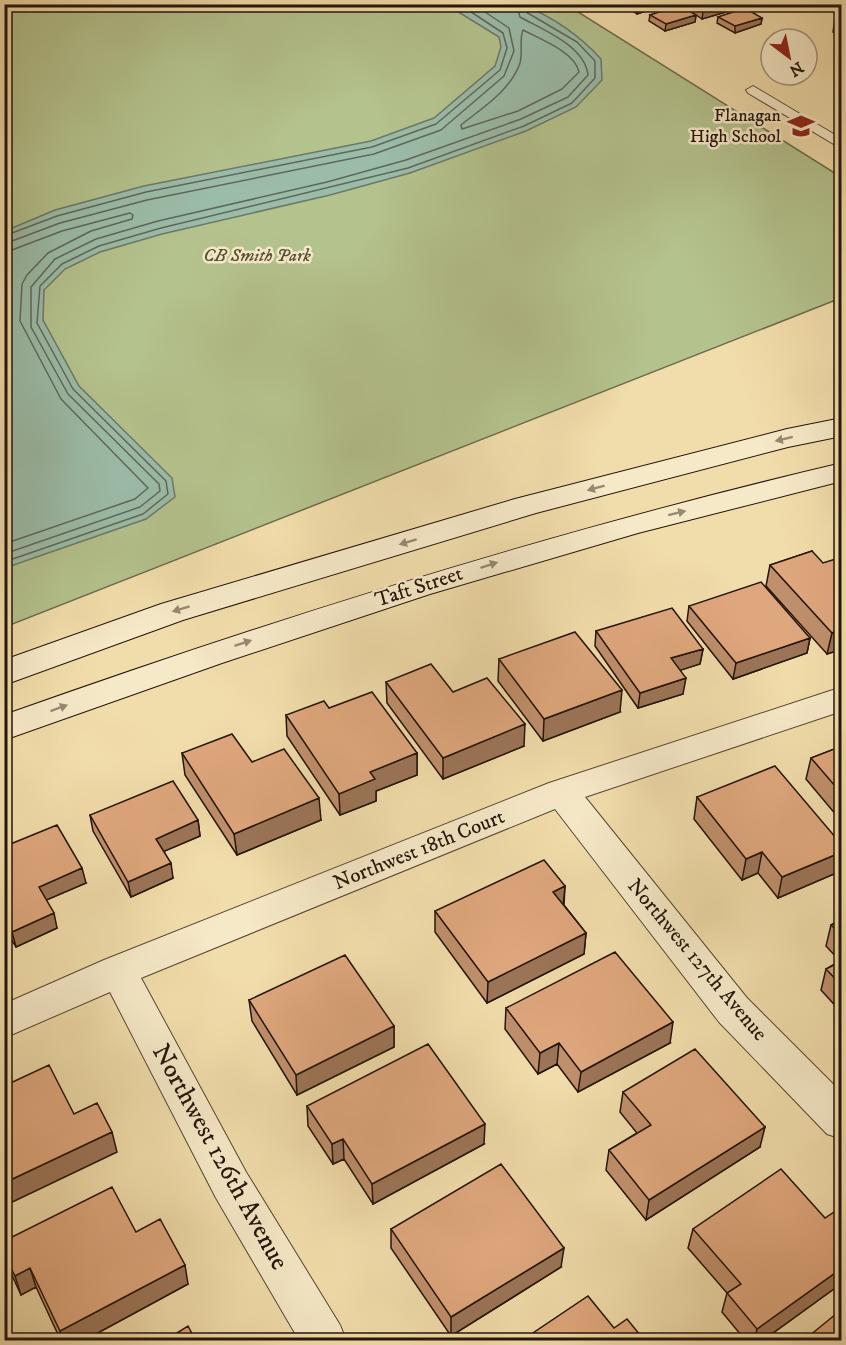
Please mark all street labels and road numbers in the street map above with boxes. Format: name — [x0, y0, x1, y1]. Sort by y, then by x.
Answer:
street label: Taft Street — [372, 561, 466, 613]
street label: Northwest 18th Court — [330, 804, 509, 896]
street label: Northwest 127th Avenue — [621, 873, 773, 1047]
street label: Northwest 126th Avenue — [144, 1038, 296, 1276]

